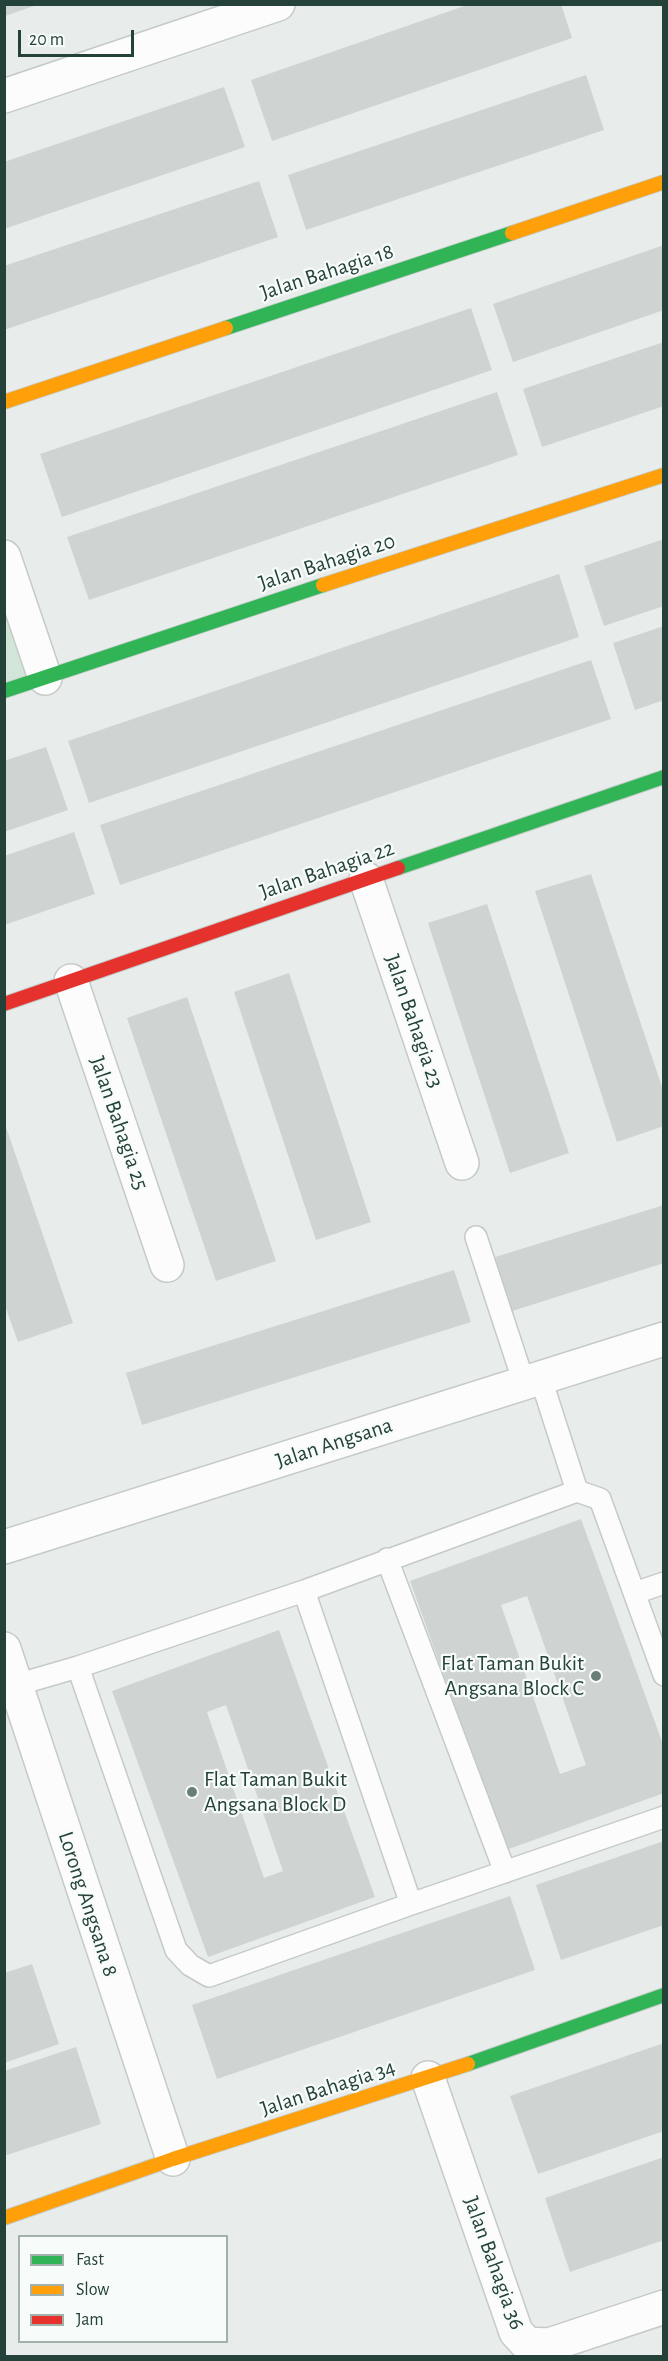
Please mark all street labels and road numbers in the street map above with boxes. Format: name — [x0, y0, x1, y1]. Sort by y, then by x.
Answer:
street label: Jalan Bahagia 18 — [257, 238, 397, 306]
street label: Jalan Bahagia 20 — [255, 528, 399, 596]
street label: Jalan Bahagia 22 — [256, 835, 398, 905]
street label: Jalan Bahagia 23 — [379, 951, 449, 1091]
street label: Jalan Bahagia 25 — [84, 1053, 154, 1193]
street label: Jalan Angsana — [272, 1412, 396, 1474]
street label: Lorong Angsana 8 — [52, 1828, 124, 1980]
street label: Jalan Bahagia 34 — [257, 2054, 399, 2122]
street label: Jalan Bahagia 36 — [458, 2193, 530, 2333]

